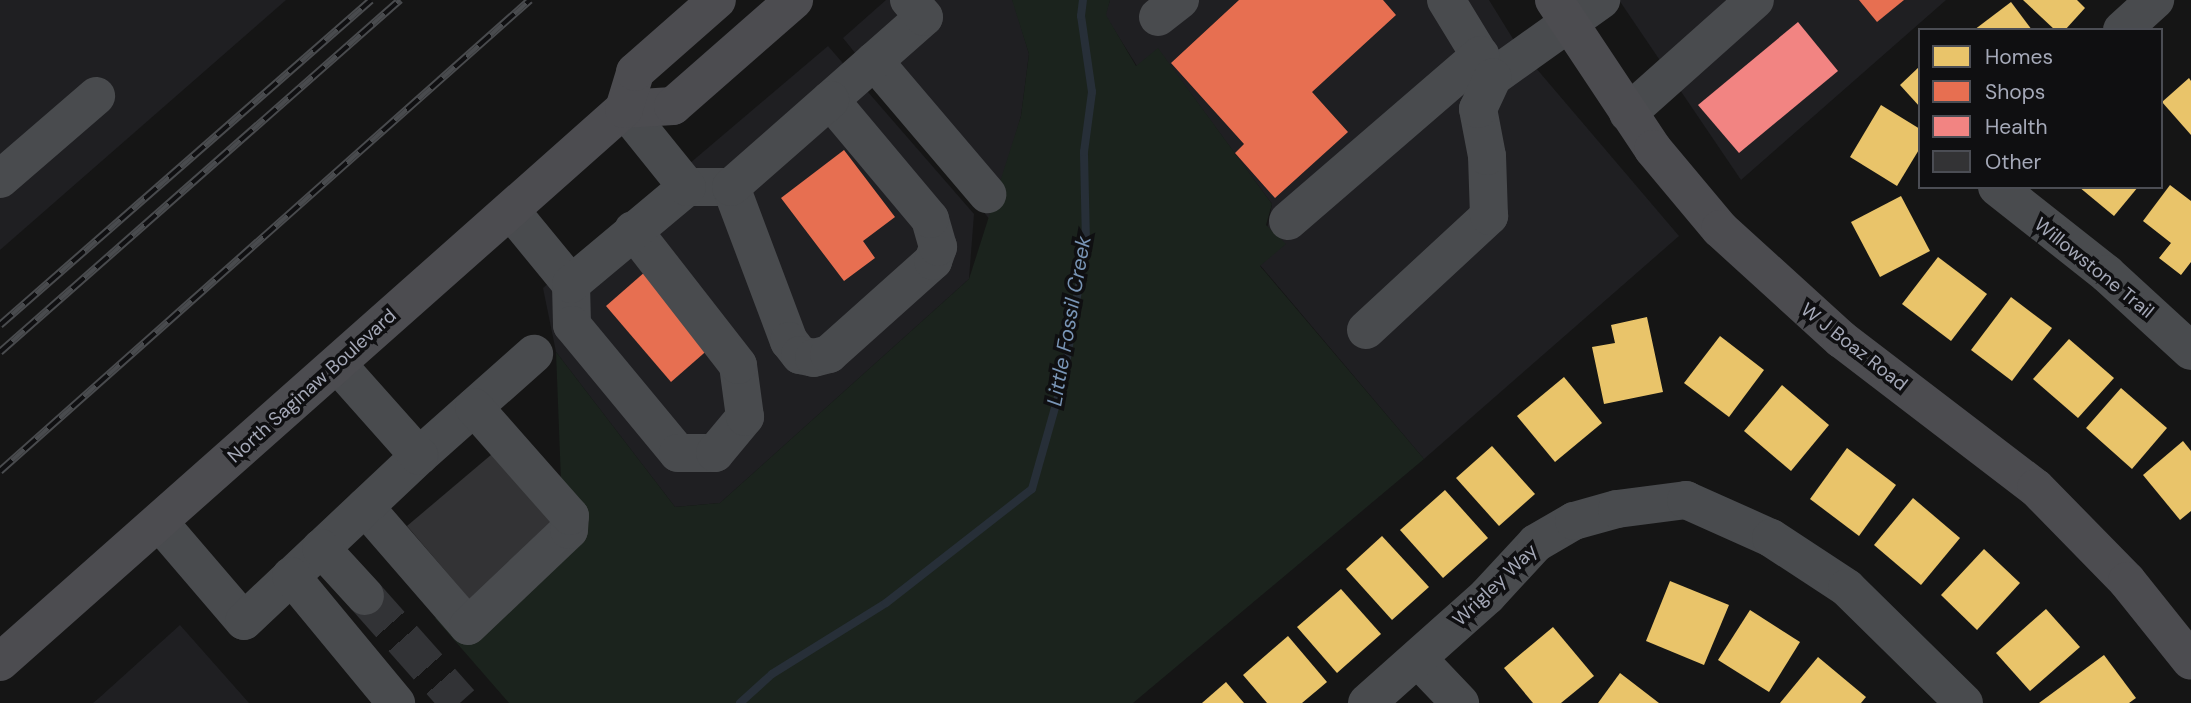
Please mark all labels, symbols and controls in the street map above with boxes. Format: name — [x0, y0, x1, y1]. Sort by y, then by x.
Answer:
legend — [1918, 28, 2163, 189]
text: Homes — [1985, 43, 2053, 71]
text: Shops — [1985, 78, 2045, 106]
text: Health — [1985, 113, 2048, 141]
text: Other — [1985, 148, 2041, 176]
street label: Willowstone Trail — [2030, 213, 2158, 323]
water label: Little Fossil Creek — [1042, 234, 1096, 408]
street label: W J Boaz Road — [1796, 298, 1912, 396]
street label: North Saginaw Boulevard — [223, 304, 401, 468]
street label: Wrigley Way — [1448, 539, 1542, 631]

